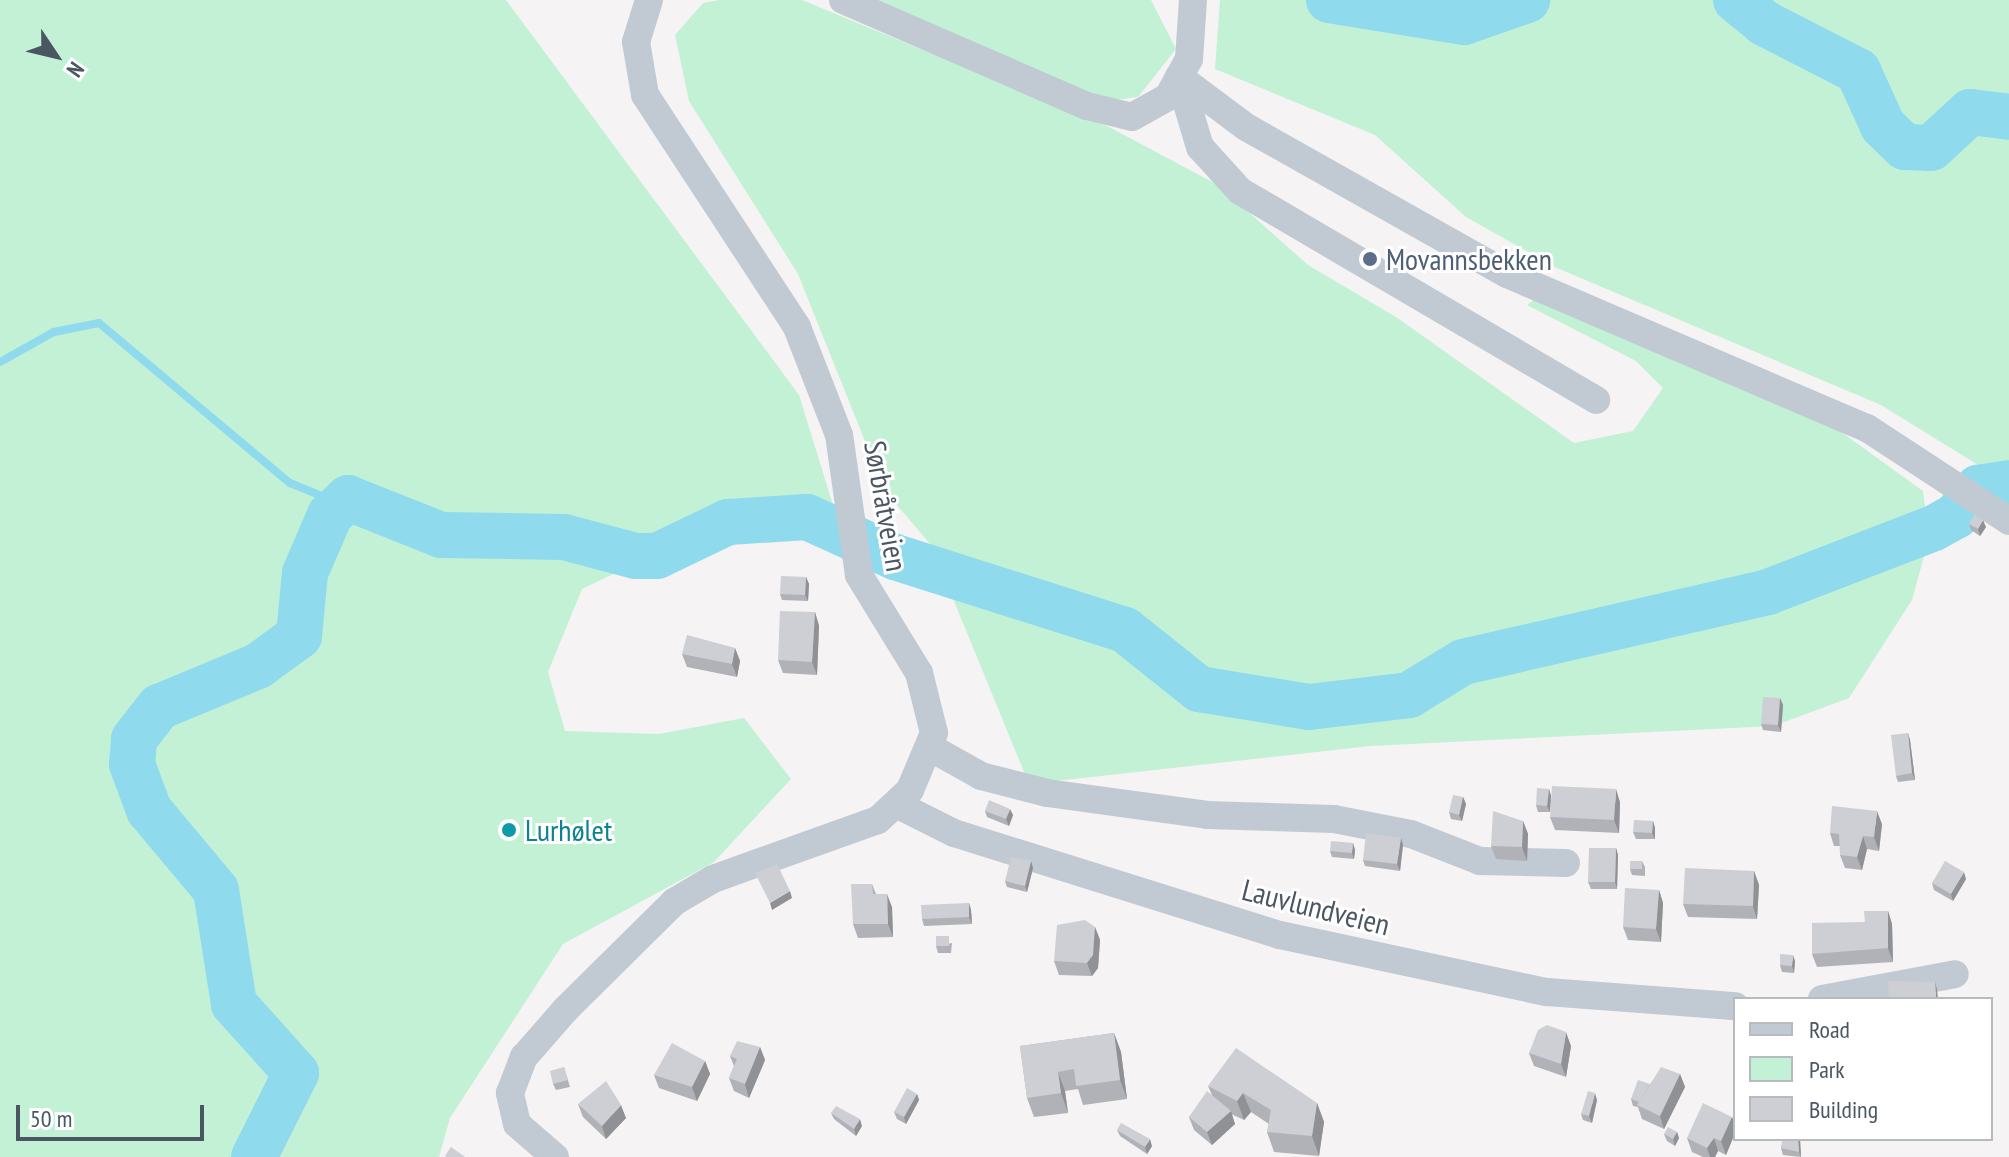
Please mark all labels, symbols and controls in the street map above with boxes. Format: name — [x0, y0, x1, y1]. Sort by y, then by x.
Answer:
north arrow — [16, 16, 96, 96]
text: N — [61, 57, 91, 83]
place label: Movannsbekken — [1386, 241, 1552, 277]
marker: Movannsbekken — [1361, 250, 1379, 268]
street label: Sørbråtveien — [857, 438, 915, 574]
place label: Lurhølet — [525, 812, 612, 848]
marker: Lurhølet — [500, 821, 518, 839]
street label: Lauvlundveien — [1238, 871, 1394, 943]
legend — [1733, 997, 1993, 1141]
text: Road — [1809, 1014, 1850, 1045]
text: Park — [1809, 1054, 1845, 1085]
scale bar — [20, 1089, 208, 1139]
text: Building — [1809, 1094, 1878, 1125]
text: 50 m — [30, 1103, 72, 1134]

